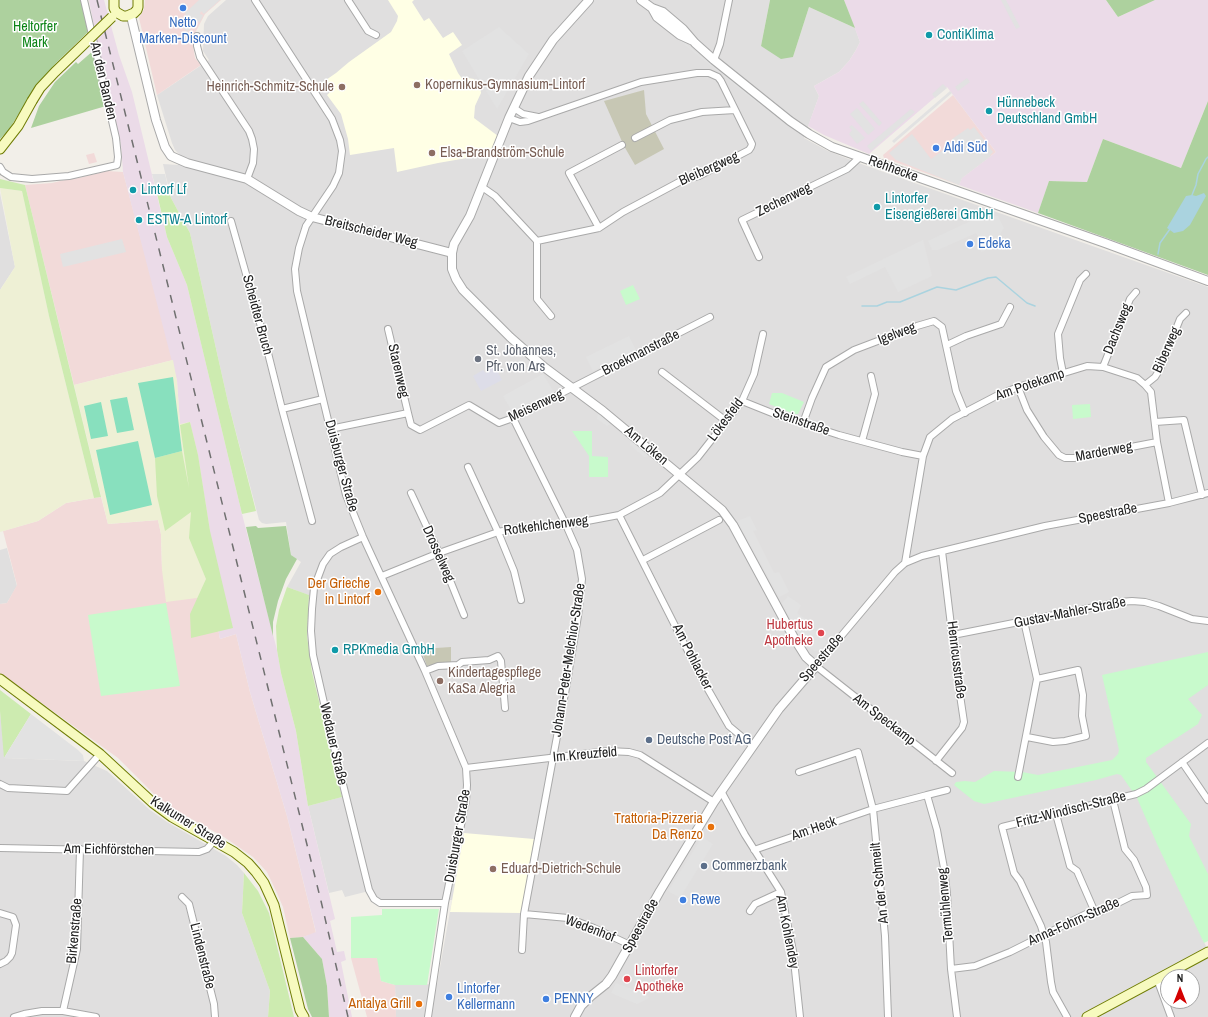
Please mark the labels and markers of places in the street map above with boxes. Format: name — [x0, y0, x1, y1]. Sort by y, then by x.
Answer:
marker: Netto Marken-Discount — [178, 3, 188, 13]
place label: Netto Marken-Discount — [139, 15, 227, 48]
place label: ContiKlima — [937, 27, 994, 43]
marker: ContiKlima — [924, 30, 934, 40]
place label: Kopernikus-Gymnasium-Lintorf — [425, 77, 585, 93]
place label: Heinrich-Schmitz-Schule — [206, 79, 334, 95]
marker: Kopernikus-Gymnasium-Lintorf — [412, 80, 422, 90]
marker: Heinrich-Schmitz-Schule — [337, 82, 347, 92]
place label: Hünnebeck Deutschland GmbH — [997, 95, 1097, 128]
marker: Hünnebeck Deutschland GmbH — [984, 106, 994, 116]
place label: Aldi Süd — [944, 140, 987, 156]
marker: Aldi Süd — [931, 143, 941, 153]
place label: Elsa-Brandström-Schule — [440, 145, 564, 161]
marker: Elsa-Brandström-Schule — [427, 148, 437, 158]
place label: Lintorf Lf — [141, 182, 186, 198]
marker: Lintorf Lf — [128, 185, 138, 195]
place label: Lintorfer Eisengießerei GmbH — [885, 191, 993, 224]
marker: Lintorfer Eisengießerei GmbH — [872, 202, 882, 212]
place label: ESTW-A Lintorf — [147, 212, 227, 228]
marker: ESTW-A Lintorf — [134, 215, 144, 225]
place label: Edeka — [978, 236, 1011, 252]
marker: Edeka — [965, 239, 975, 249]
place label: St. Johannes, Pfr. von Ars — [486, 343, 556, 376]
marker: St. Johannes, Pfr. von Ars — [473, 354, 483, 364]
place label: Der Grieche in Lintorf — [307, 576, 370, 608]
marker: Der Grieche in Lintorf — [373, 587, 383, 597]
place label: Hubertus Apotheke — [764, 617, 813, 650]
marker: Hubertus Apotheke — [816, 628, 826, 638]
place label: RPKmedia GmbH — [343, 642, 435, 658]
marker: RPKmedia GmbH — [330, 645, 340, 655]
place label: Kindertagespflege KaSa Alegria — [448, 665, 541, 698]
marker: Kindertagespflege KaSa Alegria — [435, 676, 445, 686]
place label: Deutsche Post AG — [657, 732, 751, 748]
marker: Deutsche Post AG — [644, 735, 654, 745]
place label: Trattoria-Pizzeria Da Renzo — [614, 811, 703, 844]
marker: Trattoria-Pizzeria Da Renzo — [706, 822, 716, 832]
place label: Commerzbank — [712, 858, 787, 874]
place label: Eduard-Dietrich-Schule — [501, 861, 621, 877]
marker: Commerzbank — [699, 861, 709, 871]
marker: Eduard-Dietrich-Schule — [488, 864, 498, 874]
place label: Rewe — [691, 892, 720, 908]
marker: Rewe — [678, 895, 688, 905]
place label: Lintorfer Apotheke — [635, 963, 684, 996]
marker: Lintorfer Apotheke — [622, 974, 632, 984]
place label: Lintorfer Kellermann — [457, 981, 515, 1014]
place label: PENNY — [554, 991, 594, 1007]
marker: Lintorfer Kellermann — [444, 992, 454, 1002]
marker: PENNY — [541, 994, 551, 1004]
place label: Antalya Grill — [348, 996, 411, 1012]
marker: Antalya Grill — [414, 999, 424, 1009]

